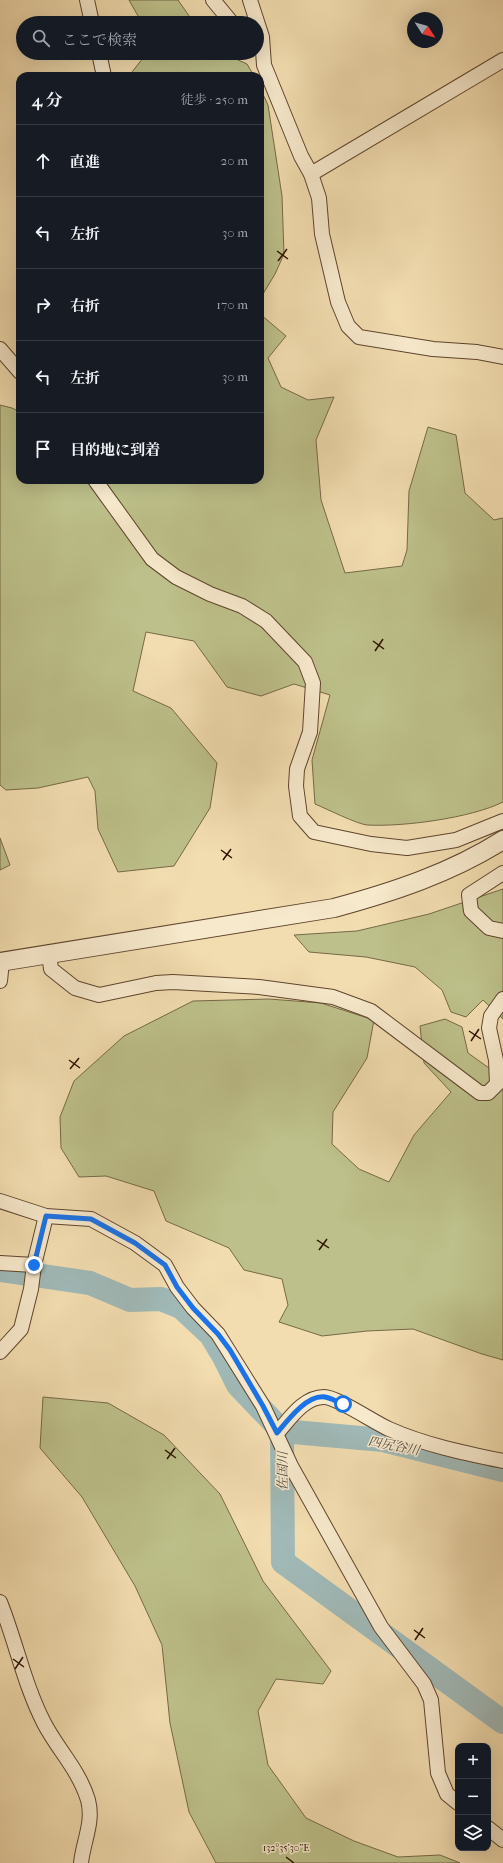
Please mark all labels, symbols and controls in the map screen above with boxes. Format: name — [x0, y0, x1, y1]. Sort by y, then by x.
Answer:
north arrow — [407, 12, 443, 48]
search box — [16, 16, 264, 60]
icon: search — [30, 27, 52, 49]
text: ここで検索 — [62, 31, 137, 49]
text: 4 分 — [32, 90, 63, 110]
text: 徒歩 · 250 m — [181, 92, 248, 107]
icon: ahead — [32, 150, 54, 172]
text: 直進 — [70, 153, 100, 171]
text: 20 m — [221, 153, 248, 168]
icon: left — [32, 222, 54, 244]
text: 左折 — [70, 225, 100, 243]
text: 30 m — [222, 225, 248, 240]
icon: right — [32, 294, 54, 316]
text: 右折 — [70, 297, 100, 315]
text: 170 m — [216, 297, 248, 312]
icon: left — [32, 366, 54, 388]
text: 左折 — [70, 369, 100, 387]
text: 30 m — [222, 369, 248, 384]
icon: arrive — [32, 438, 54, 460]
text: 目的地に到着 — [70, 441, 160, 459]
route end — [25, 1256, 43, 1274]
route start — [334, 1395, 352, 1413]
water label: 四尻谷川 — [367, 1433, 423, 1458]
water label: 佐国川 — [275, 1450, 290, 1491]
map controls — [455, 1743, 491, 1851]
button: + — [455, 1743, 491, 1779]
button: − — [455, 1779, 491, 1815]
button: layers — [455, 1815, 491, 1851]
text: 132°35'30"E — [263, 1842, 309, 1854]

